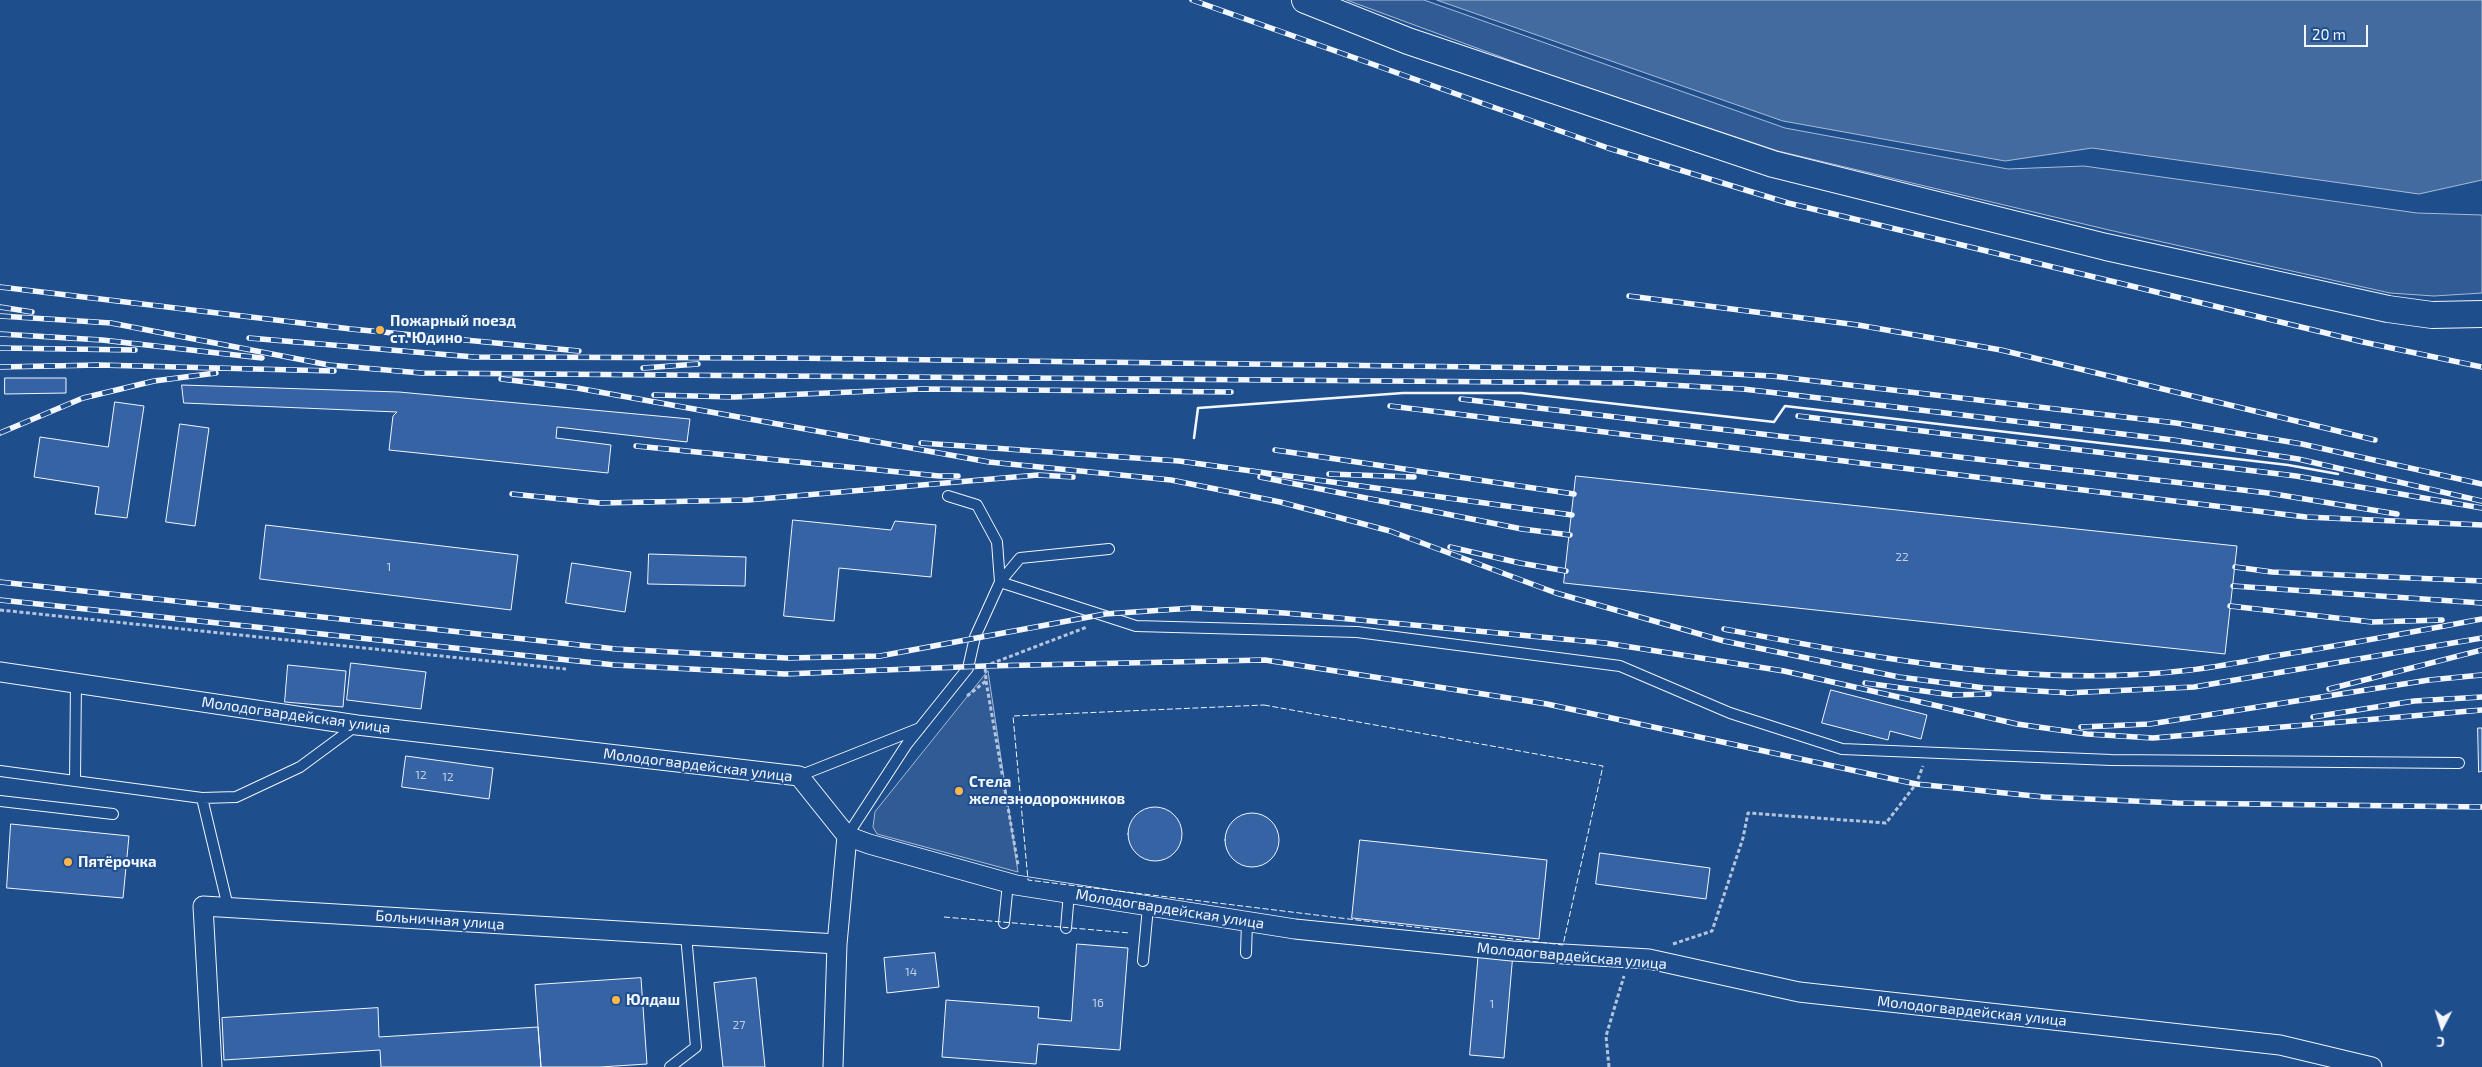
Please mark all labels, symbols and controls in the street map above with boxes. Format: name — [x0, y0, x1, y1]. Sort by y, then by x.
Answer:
scale bar — [2307, 15, 2371, 47]
text: 20 m — [2312, 25, 2346, 43]
place label: Пожарный поезд ст. Юдино — [390, 312, 516, 347]
marker: Пожарный поезд ст. Юдино — [374, 324, 386, 336]
house number: 22 — [1895, 550, 1909, 564]
house number: 1 — [387, 560, 391, 574]
street label: Молодогвардейская улица — [200, 693, 392, 737]
street label: Молодогвардейская улица — [602, 744, 794, 786]
house number: 12 — [415, 768, 427, 782]
house number: 12 — [442, 770, 454, 784]
place label: Стела железнодорожников — [969, 773, 1125, 808]
marker: Стела железнодорожников — [953, 785, 965, 797]
place label: Пятёрочка — [78, 853, 157, 871]
marker: Пятёрочка — [62, 856, 74, 868]
street label: Молодогвардейская улица — [1074, 885, 1266, 933]
street label: Больничная улица — [375, 907, 505, 933]
street label: Молодогвардейская улица — [1476, 939, 1668, 973]
house number: 14 — [905, 965, 917, 979]
place label: Юлдаш — [626, 991, 680, 1009]
street label: Молодогвардейская улица — [1876, 992, 2068, 1030]
marker: Юлдаш — [610, 994, 622, 1006]
house number: 16 — [1092, 996, 1104, 1010]
house number: 1 — [1490, 997, 1494, 1011]
north arrow — [2417, 1002, 2467, 1052]
house number: 27 — [733, 1018, 745, 1032]
text: С — [2436, 1034, 2445, 1051]

